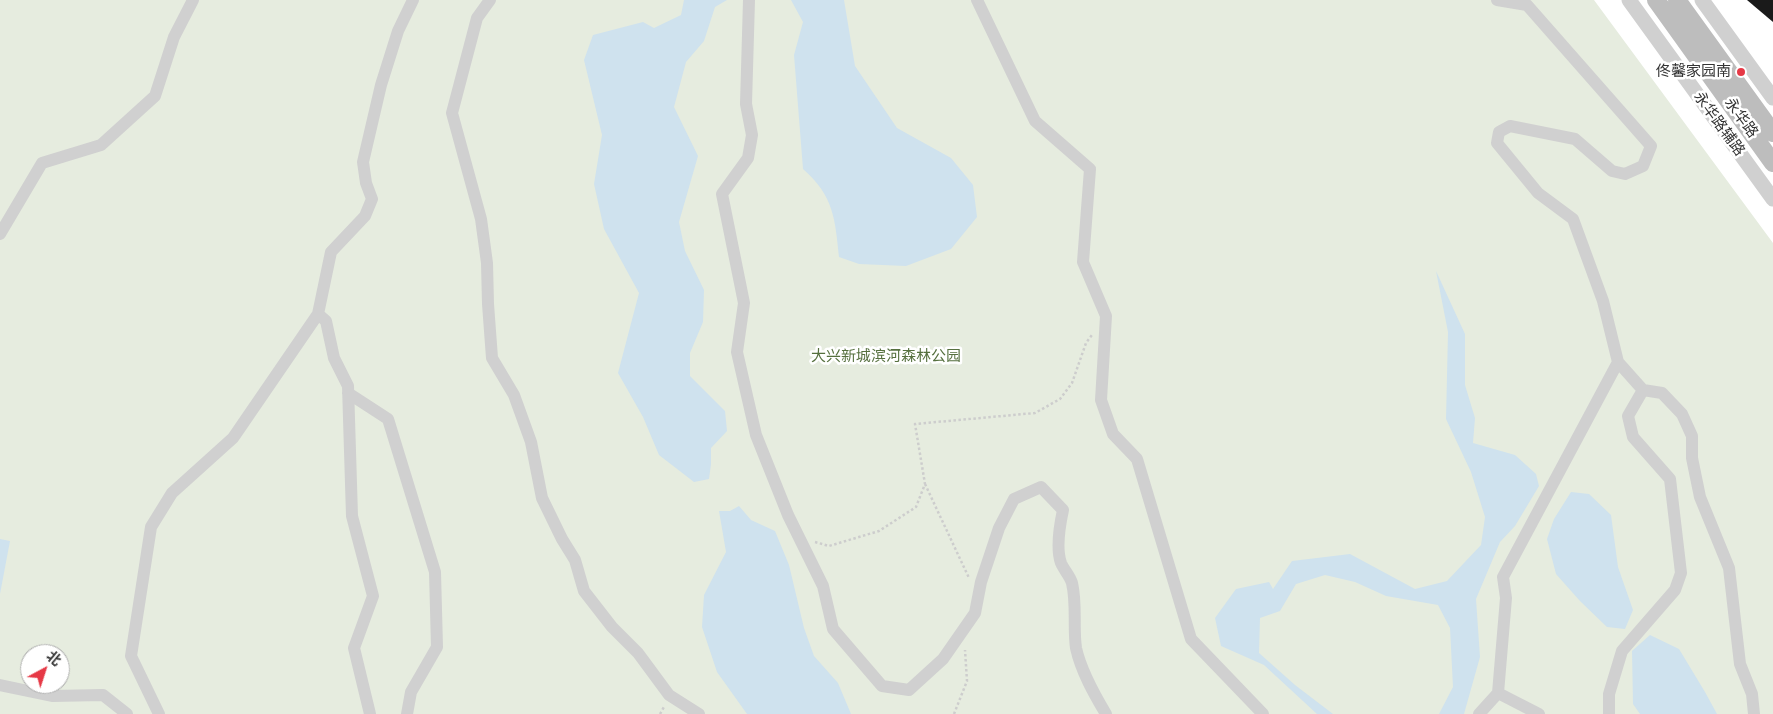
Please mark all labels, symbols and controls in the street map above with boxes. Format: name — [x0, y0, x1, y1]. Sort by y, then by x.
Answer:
place label: 佟馨家园南 — [1656, 63, 1731, 81]
marker: 佟馨家园南 — [1735, 66, 1747, 78]
street label: 永华路辅路 — [1690, 88, 1748, 160]
street label: 永华路 — [1720, 95, 1762, 141]
park label: 大兴新城滨河森林公园 — [811, 348, 961, 366]
north arrow — [20, 644, 70, 694]
text: 北 — [43, 647, 65, 670]

